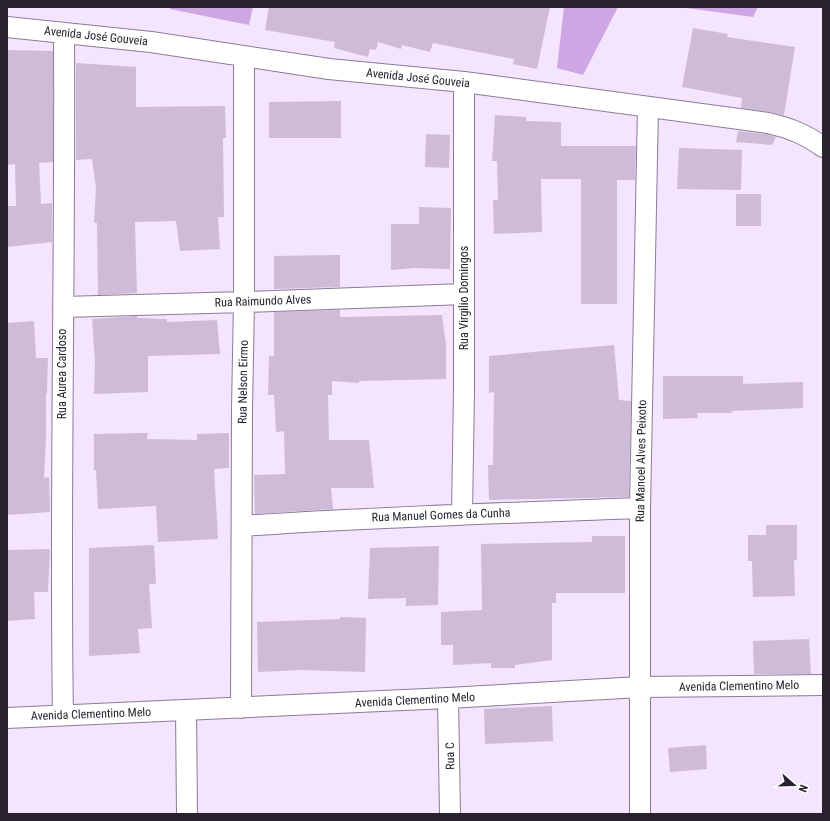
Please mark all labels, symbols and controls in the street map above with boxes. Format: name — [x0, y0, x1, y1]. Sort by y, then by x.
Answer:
street label: Avenida José Gouveia — [43, 24, 149, 48]
street label: Avenida José Gouveia — [365, 66, 471, 90]
street label: Rua Virgilio Domingos — [457, 246, 471, 350]
street label: Rua Raimundo Alves — [214, 292, 312, 310]
street label: Rua Aurea Cardoso — [55, 329, 69, 419]
street label: Rua Nelson Eirmo — [235, 340, 251, 424]
street label: Rua Manoel Alves Peixoto — [633, 400, 649, 522]
street label: Rua Manuel Gomes da Cunha — [371, 506, 511, 524]
street label: Avenida Clementino Melo — [679, 678, 799, 694]
street label: Avenida Clementino Melo — [355, 690, 475, 710]
street label: Avenida Clementino Melo — [31, 705, 151, 723]
street label: Rua C — [443, 742, 457, 770]
north arrow — [774, 765, 814, 805]
text: N — [796, 783, 810, 794]

